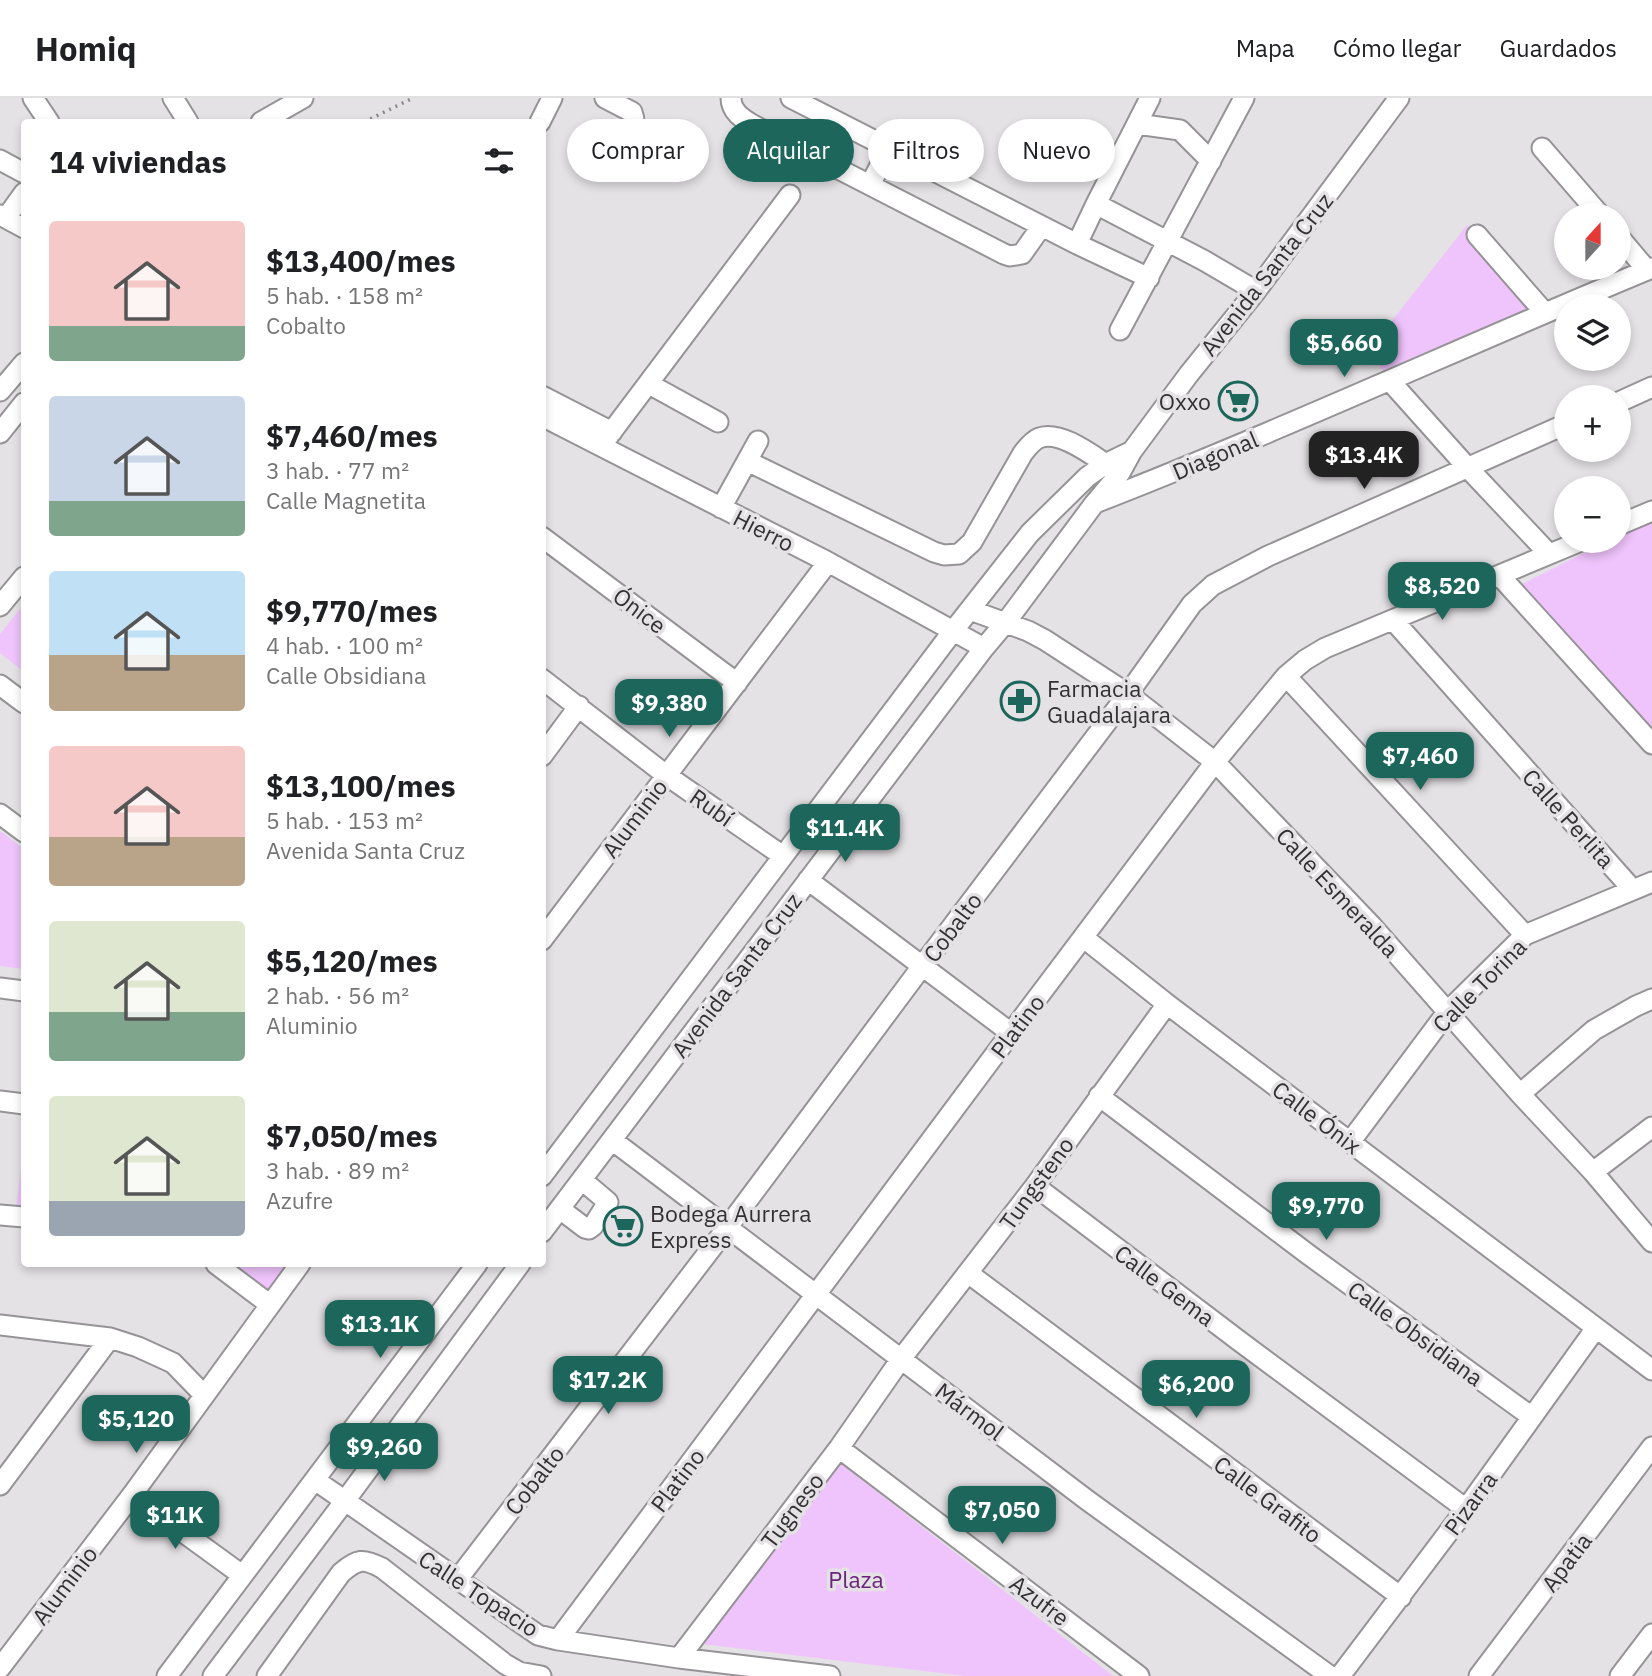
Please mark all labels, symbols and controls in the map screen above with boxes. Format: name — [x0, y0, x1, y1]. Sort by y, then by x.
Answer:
text: Homiq — [35, 27, 137, 70]
text: Mapa — [1236, 32, 1295, 64]
text: Cómo llegar — [1333, 32, 1461, 64]
text: Guardados — [1499, 32, 1617, 64]
chip: Comprar — [567, 119, 709, 182]
chip: Alquilar — [723, 119, 854, 182]
chip: Filtros — [868, 119, 984, 182]
chip: Nuevo — [998, 119, 1115, 182]
text: 14 viviendas — [49, 142, 227, 181]
icon: filters — [480, 142, 518, 180]
street label: Avenida Santa Cruz — [1193, 186, 1339, 362]
north arrow — [1554, 203, 1631, 280]
map controls — [1554, 203, 1631, 553]
text: $13,400/mes — [266, 241, 456, 280]
icon: home — [105, 249, 189, 333]
text: 5 hab. · 158 m² — [266, 280, 423, 310]
button: layers — [1554, 294, 1631, 371]
text: Cobalto — [266, 310, 346, 340]
pin: $5,660 — [1287, 320, 1401, 379]
text: $5,660 — [1306, 327, 1382, 357]
supermarket icon: Oxxo — [1217, 380, 1259, 422]
button: + — [1554, 385, 1631, 462]
place label: Oxxo — [1159, 386, 1211, 416]
text: $7,460/mes — [266, 416, 438, 455]
icon: home — [105, 424, 189, 508]
street label: Diagonal — [1168, 424, 1262, 486]
pin: $13.4K — [1307, 432, 1421, 491]
text: $13.4K — [1325, 439, 1403, 469]
text: 3 hab. · 77 m² — [266, 455, 409, 485]
button: − — [1554, 476, 1631, 553]
text: Calle Magnetita — [266, 485, 426, 515]
street label: Hierro — [729, 502, 799, 558]
pin: $8,520 — [1385, 562, 1499, 622]
text: $8,520 — [1404, 570, 1480, 600]
street label: Ónice — [607, 580, 673, 640]
text: $9,770/mes — [266, 591, 438, 630]
icon: home — [105, 599, 189, 683]
text: 4 hab. · 100 m² — [266, 630, 423, 660]
text: Calle Obsidiana — [266, 660, 426, 690]
place label: Farmacia Guadalajara — [1047, 673, 1171, 729]
pin: $9,380 — [612, 680, 726, 739]
pharmacy icon: Farmacia Guadalajara — [999, 680, 1041, 722]
text: $9,380 — [631, 687, 707, 717]
pin: $7,460 — [1363, 732, 1477, 792]
text: $7,460 — [1382, 740, 1458, 770]
street label: Calle Perlita — [1516, 762, 1622, 874]
text: $13,100/mes — [266, 766, 456, 805]
street label: Aluminio — [594, 772, 674, 864]
icon: home — [105, 774, 189, 858]
street label: Rubí — [684, 781, 740, 833]
pin: $11.4K — [788, 804, 902, 864]
text: 5 hab. · 153 m² — [266, 805, 423, 835]
text: $11.4K — [806, 812, 884, 842]
street label: Calle Esmeralda — [1270, 821, 1406, 963]
text: Avenida Santa Cruz — [266, 835, 465, 865]
street label: Cobalto — [916, 886, 988, 968]
street label: Avenida Santa Cruz — [664, 887, 808, 1063]
street label: Calle Torina — [1426, 932, 1532, 1038]
text: $5,120/mes — [266, 941, 438, 980]
icon: home — [105, 949, 189, 1033]
text: 2 hab. · 56 m² — [266, 980, 409, 1010]
street label: Platino — [983, 988, 1051, 1064]
text: Aluminio — [266, 1010, 358, 1040]
street label: Calle Ónix — [1267, 1074, 1368, 1160]
text: $7,050/mes — [266, 1116, 438, 1155]
icon: home — [105, 1124, 189, 1208]
street label: Tungsteno — [992, 1131, 1080, 1235]
text: 3 hab. · 89 m² — [266, 1155, 409, 1185]
pin: $9,770 — [1269, 1182, 1383, 1242]
text: Azufre — [266, 1185, 333, 1215]
text: $9,770 — [1288, 1190, 1364, 1220]
place label: Bodega Aurrera Express — [650, 1198, 811, 1254]
supermarket icon: Bodega Aurrera Express — [602, 1205, 644, 1247]
street label: Calle Gema — [1109, 1238, 1221, 1332]
street label: Calle Obsidiana — [1342, 1274, 1490, 1392]
pin: $13.1K — [323, 1300, 437, 1360]
text: $13.1K — [341, 1308, 419, 1338]
pin: $17.2K — [551, 1356, 665, 1416]
pin: $6,200 — [1139, 1360, 1253, 1420]
text: $17.2K — [569, 1364, 647, 1394]
text: $6,200 — [1158, 1368, 1234, 1398]
street label: Mármol — [930, 1375, 1010, 1447]
pin: $5,120 — [79, 1396, 193, 1455]
text: $5,120 — [98, 1403, 174, 1433]
pin: $9,260 — [327, 1424, 441, 1483]
text: $9,260 — [346, 1431, 422, 1461]
street label: Cobalto — [498, 1439, 570, 1521]
street label: Platino — [643, 1442, 711, 1518]
street label: Calle Grafito — [1208, 1449, 1328, 1549]
street label: Pizarra — [1437, 1465, 1503, 1541]
street label: Tugneso — [754, 1466, 830, 1554]
pin: $7,050 — [945, 1486, 1059, 1546]
pin: $11K — [134, 1492, 216, 1551]
text: $7,050 — [964, 1494, 1040, 1524]
text: $11K — [146, 1499, 204, 1529]
street label: Apatia — [1534, 1526, 1598, 1598]
street label: Aluminio — [24, 1539, 104, 1631]
street label: Calle Topacio — [413, 1543, 545, 1643]
park label: Plaza — [828, 1564, 884, 1594]
street label: Azufre — [1004, 1568, 1076, 1632]

